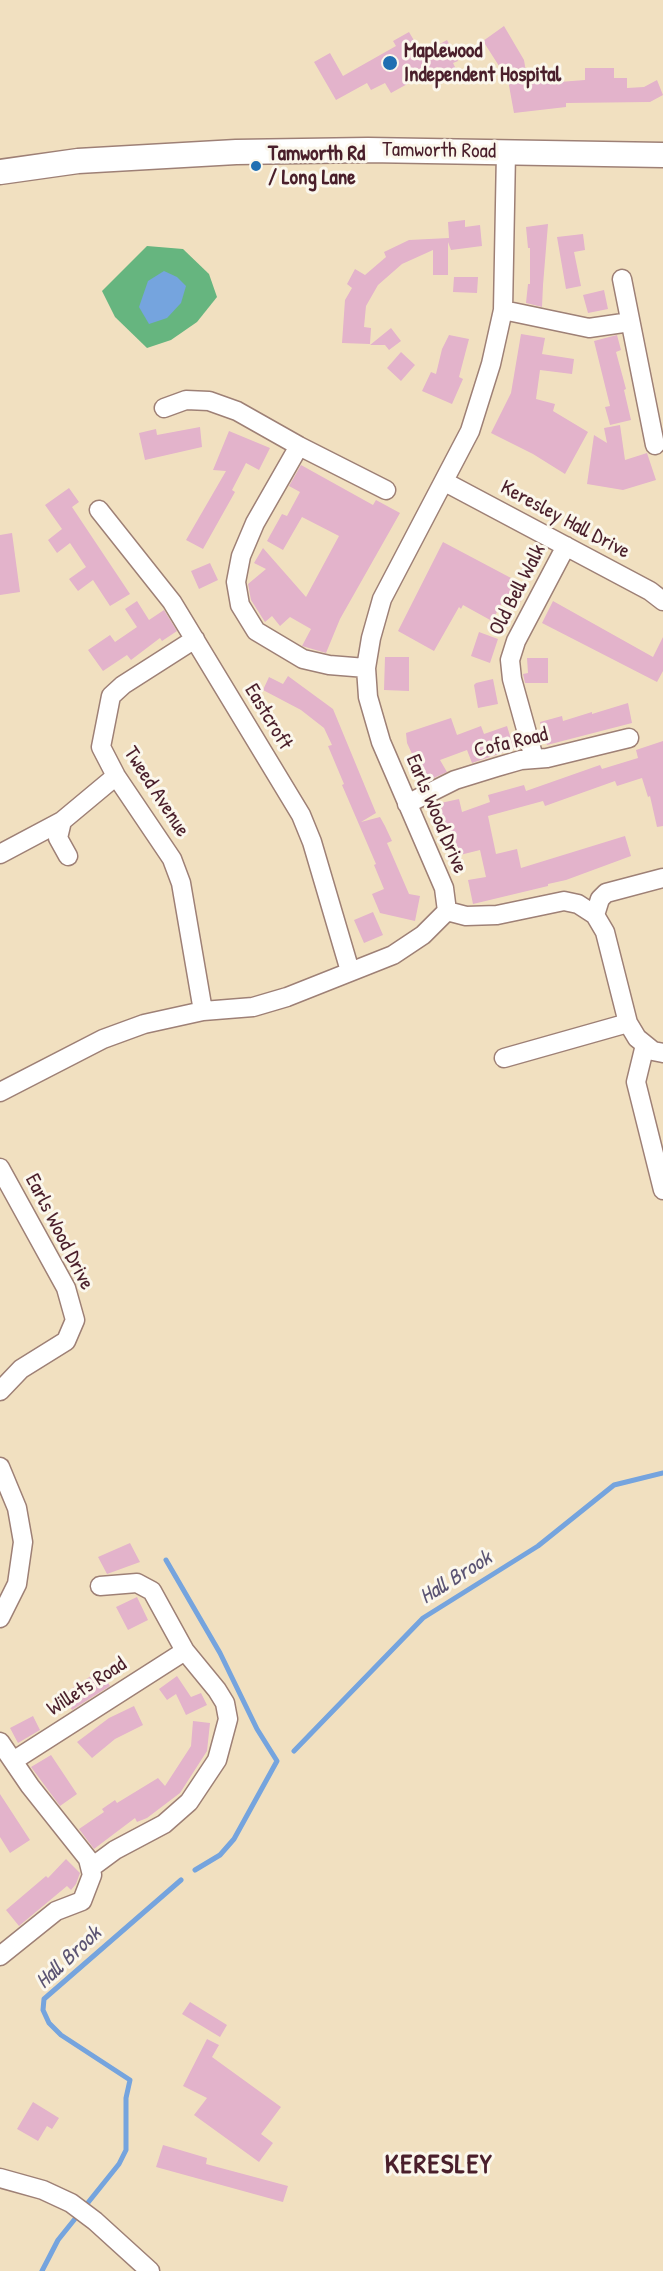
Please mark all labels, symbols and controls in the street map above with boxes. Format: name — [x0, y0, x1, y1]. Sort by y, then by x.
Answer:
place label: Maplewood Independent Hospital — [404, 38, 561, 88]
marker: Maplewood Independent Hospital — [381, 54, 399, 72]
street label: Tamworth Road — [382, 137, 496, 165]
place label: Tamworth Rd / Long Lane — [268, 141, 365, 191]
marker: Tamworth Rd / Long Lane — [249, 159, 263, 173]
street label: Keresley Hall Drive — [496, 475, 634, 565]
street label: Old Bell Walk — [484, 540, 552, 640]
street label: Eastcroft — [239, 680, 297, 754]
street label: Cofa Road — [472, 722, 550, 764]
street label: Tweed Avenue — [118, 742, 194, 842]
street label: Earls Wood Drive — [400, 751, 472, 877]
street label: Earls Wood Drive — [19, 1170, 99, 1294]
water label: Hall Brook — [415, 1546, 497, 1610]
street label: Willets Road — [43, 1652, 131, 1722]
water label: Hall Brook — [31, 1921, 107, 1995]
district label: KERESLEY — [385, 2150, 493, 2182]

